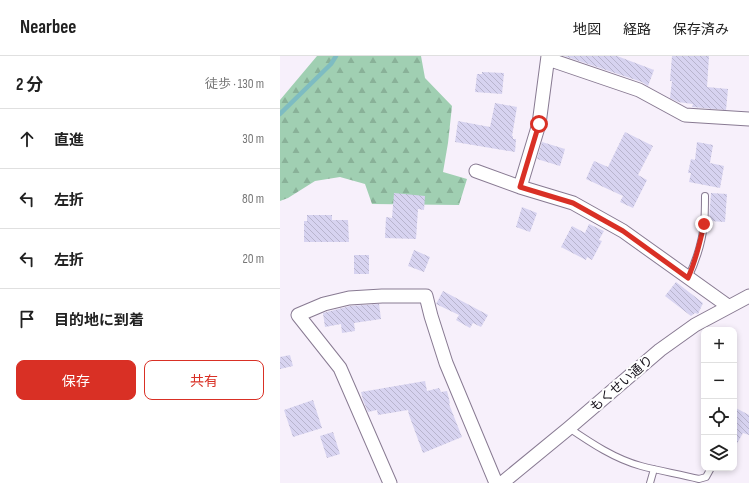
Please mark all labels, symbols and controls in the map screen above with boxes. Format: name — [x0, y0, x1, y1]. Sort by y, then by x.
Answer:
text: Nearbee — [20, 16, 76, 39]
text: 地図 — [573, 21, 601, 38]
text: 経路 — [623, 21, 651, 38]
text: 保存済み — [673, 21, 729, 38]
text: 2 分 — [16, 75, 43, 95]
text: 徒歩 · 130 m — [205, 76, 264, 92]
route start — [530, 115, 548, 133]
icon: ahead — [16, 128, 38, 150]
text: 直進 — [54, 131, 84, 150]
text: 30 m — [242, 131, 264, 147]
icon: left — [16, 188, 38, 210]
text: 左折 — [54, 191, 84, 210]
text: 80 m — [242, 191, 264, 207]
route end — [695, 215, 713, 233]
icon: left — [16, 248, 38, 270]
text: 左折 — [54, 251, 84, 270]
text: 20 m — [242, 251, 264, 267]
icon: arrive — [16, 308, 38, 330]
text: 目的地に到着 — [54, 311, 144, 330]
map controls — [701, 327, 737, 471]
button: + — [701, 327, 737, 363]
street label: もくせい通り — [587, 352, 656, 415]
button: 保存 — [16, 360, 136, 400]
button: 共有 — [144, 360, 264, 400]
button: − — [701, 363, 737, 399]
button: locate — [701, 399, 737, 435]
button: layers — [701, 435, 737, 471]

